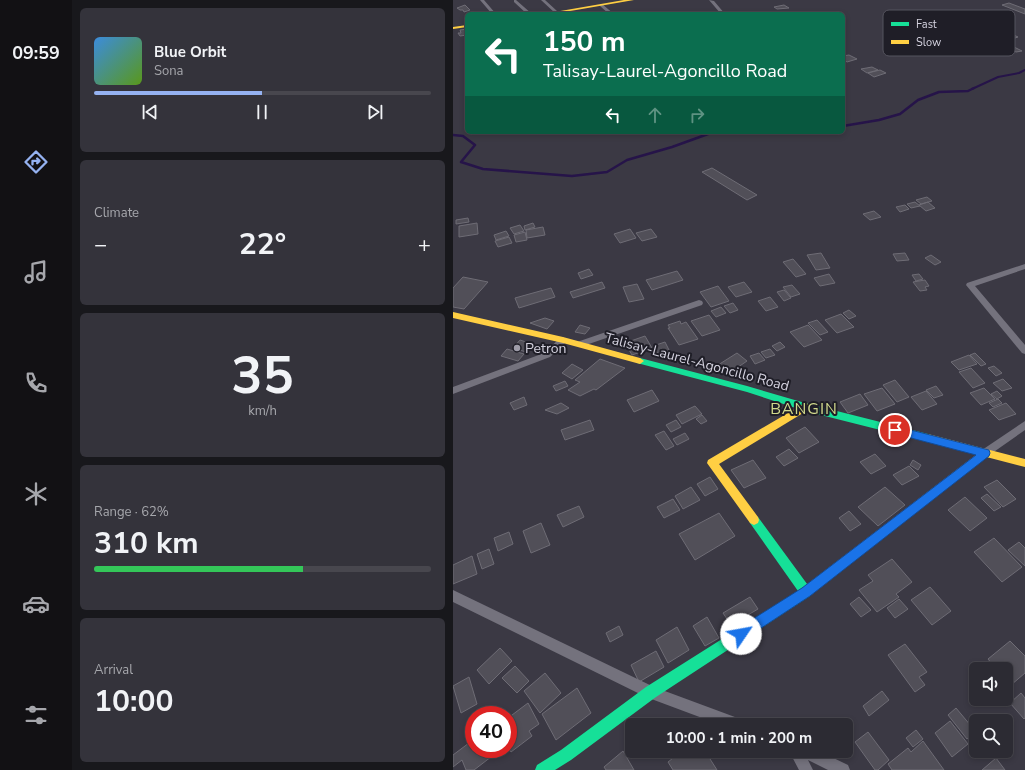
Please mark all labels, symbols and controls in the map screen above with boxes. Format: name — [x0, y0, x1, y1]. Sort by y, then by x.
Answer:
legend — [883, 10, 1015, 56]
text: Fast — [916, 17, 937, 32]
text: 150 m — [543, 23, 626, 61]
icon: left — [477, 28, 529, 80]
text: Slow — [916, 35, 941, 50]
text: 09:59 — [12, 41, 60, 65]
text: Blue Orbit — [154, 42, 226, 62]
text: Talisay-Laurel-Agoncillo Road — [543, 59, 787, 83]
text: Sona — [154, 62, 184, 80]
icon: previous — [139, 101, 161, 123]
icon: pause — [251, 101, 273, 123]
icon: next — [364, 101, 386, 123]
icon: left — [602, 104, 624, 126]
icon: ahead — [644, 104, 666, 126]
icon: right — [686, 104, 708, 126]
icon: directions — [22, 148, 50, 176]
text: Climate — [94, 204, 139, 222]
text: 22° — [239, 224, 286, 265]
text: − — [94, 230, 107, 260]
text: + — [418, 230, 431, 260]
icon: music — [22, 258, 50, 286]
street label: Talisay-Laurel-Agoncillo Road — [603, 328, 791, 396]
place label: Petron — [525, 339, 567, 358]
text: 35 — [231, 340, 294, 411]
marker: Petron — [512, 343, 522, 353]
icon: phone — [22, 369, 50, 397]
district label: BANGIN — [770, 398, 838, 420]
text: km/h — [248, 402, 277, 420]
pin — [878, 413, 912, 447]
icon: arrive — [884, 419, 906, 441]
icon: climate — [22, 480, 50, 508]
text: Range · 62% — [94, 503, 169, 521]
text: 310 km — [94, 523, 199, 564]
icon: car — [22, 590, 50, 618]
position arrow — [720, 613, 762, 655]
text: Arrival — [94, 661, 133, 679]
map controls — [969, 662, 1013, 758]
button: sound — [969, 662, 1013, 706]
text: 10:00 — [94, 681, 173, 722]
icon: filters — [22, 701, 50, 729]
speed limit sign: 40 — [465, 706, 517, 758]
button: search — [969, 714, 1013, 758]
text: 10:00 · 1 min · 200 m — [666, 728, 812, 748]

